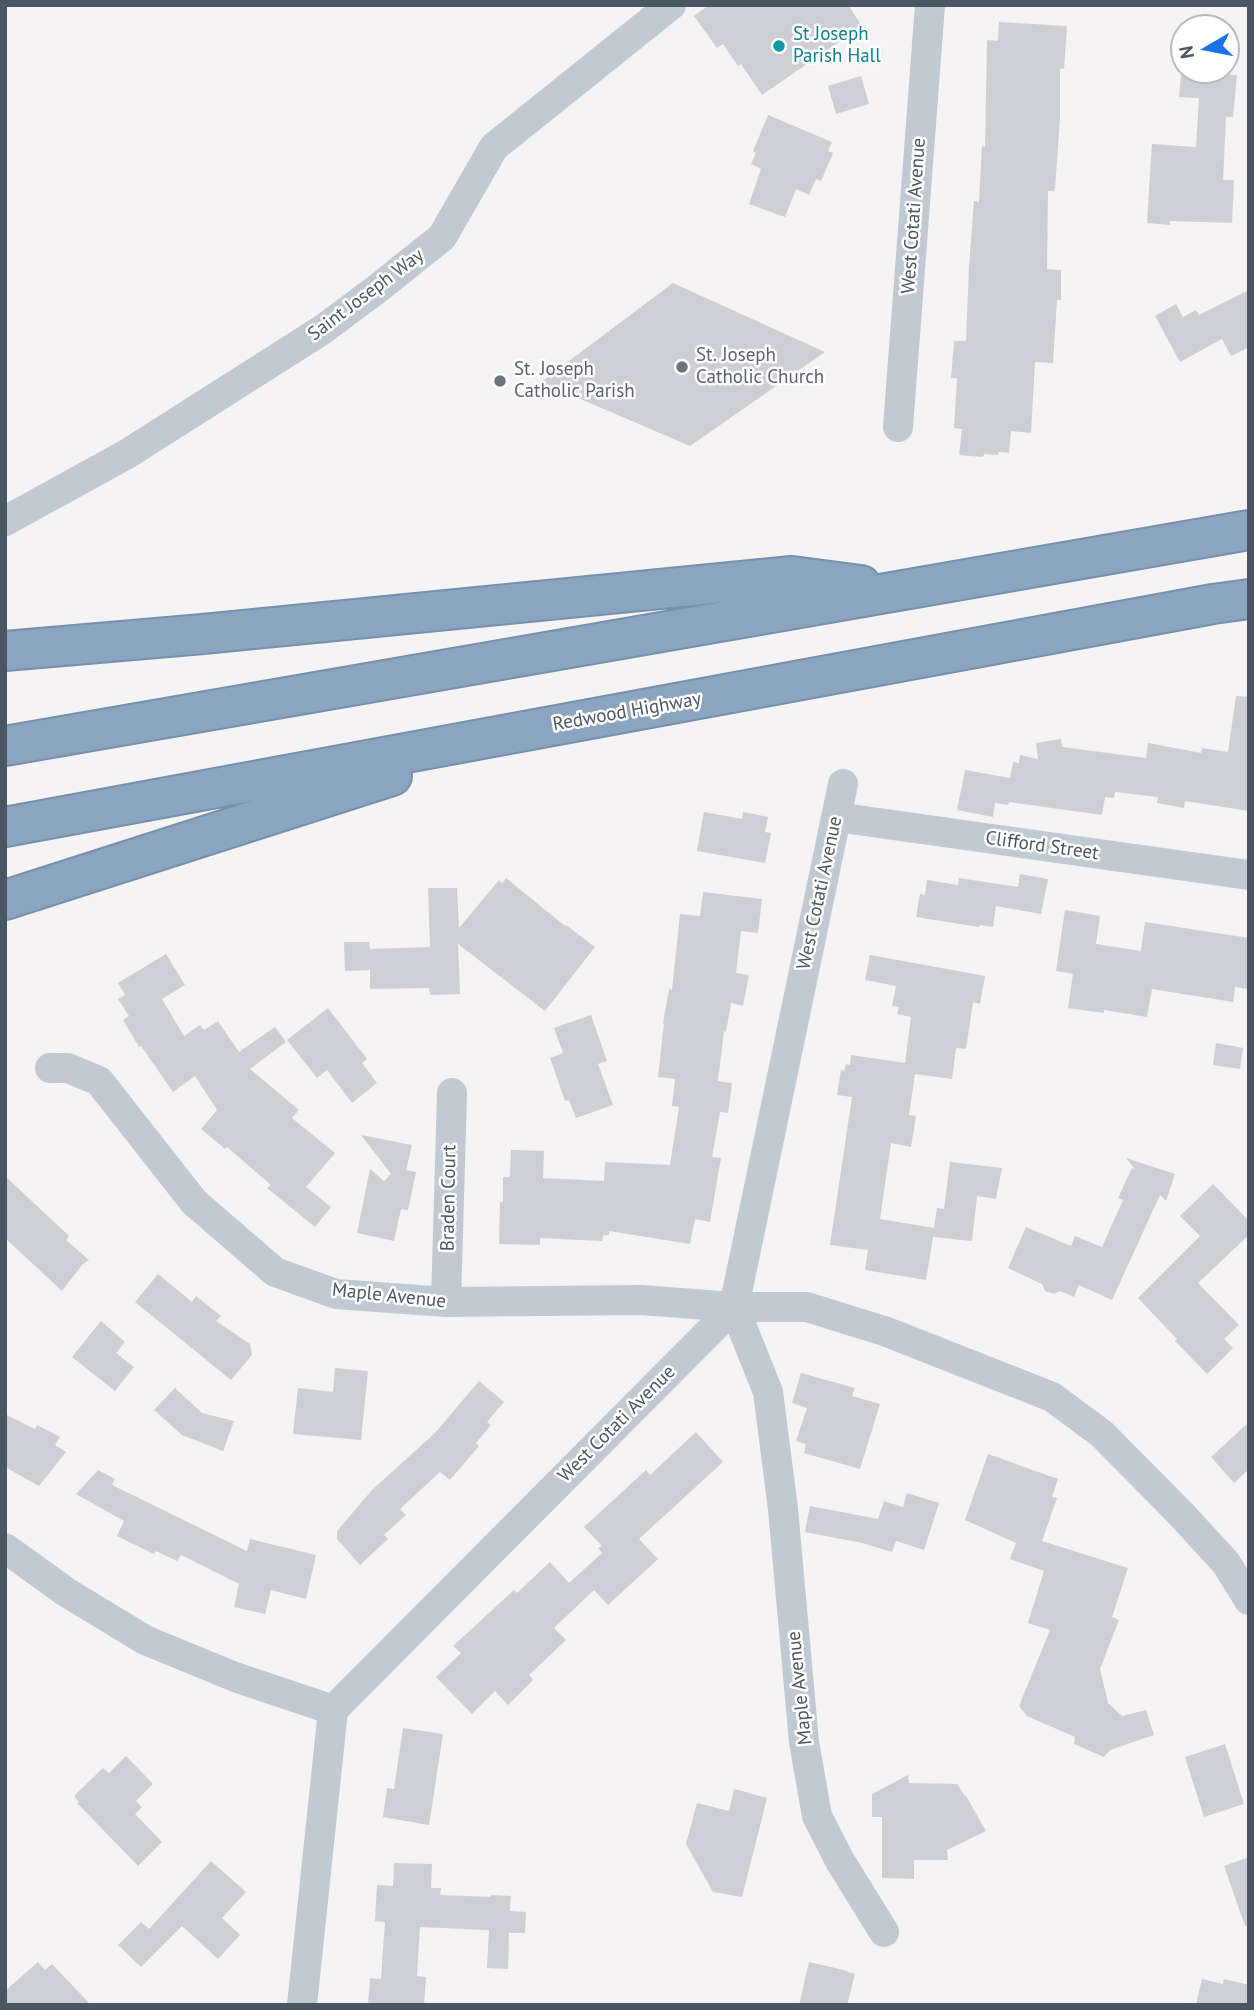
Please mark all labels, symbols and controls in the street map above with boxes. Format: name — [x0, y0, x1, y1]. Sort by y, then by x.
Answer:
north arrow — [1170, 14, 1240, 84]
place label: St Joseph Parish Hall — [793, 24, 881, 68]
marker: St Joseph Parish Hall — [771, 38, 787, 54]
text: N — [1173, 44, 1199, 61]
street label: West Cotati Avenue — [897, 137, 931, 295]
street label: Saint Joseph Way — [304, 244, 428, 346]
place label: St. Joseph Catholic Church — [696, 345, 824, 389]
place label: St. Joseph Catholic Parish — [514, 359, 635, 403]
marker: St. Joseph Catholic Church — [674, 359, 690, 375]
marker: St. Joseph Catholic Parish — [492, 373, 508, 389]
street label: Redwood Highway — [551, 688, 703, 736]
street label: West Cotati Avenue — [793, 814, 847, 972]
street label: Clifford Street — [984, 827, 1100, 865]
street label: Braden Court — [437, 1145, 461, 1251]
street label: Maple Avenue — [331, 1279, 447, 1313]
street label: West Cotati Avenue — [554, 1361, 680, 1487]
street label: Maple Avenue — [783, 1630, 817, 1746]

